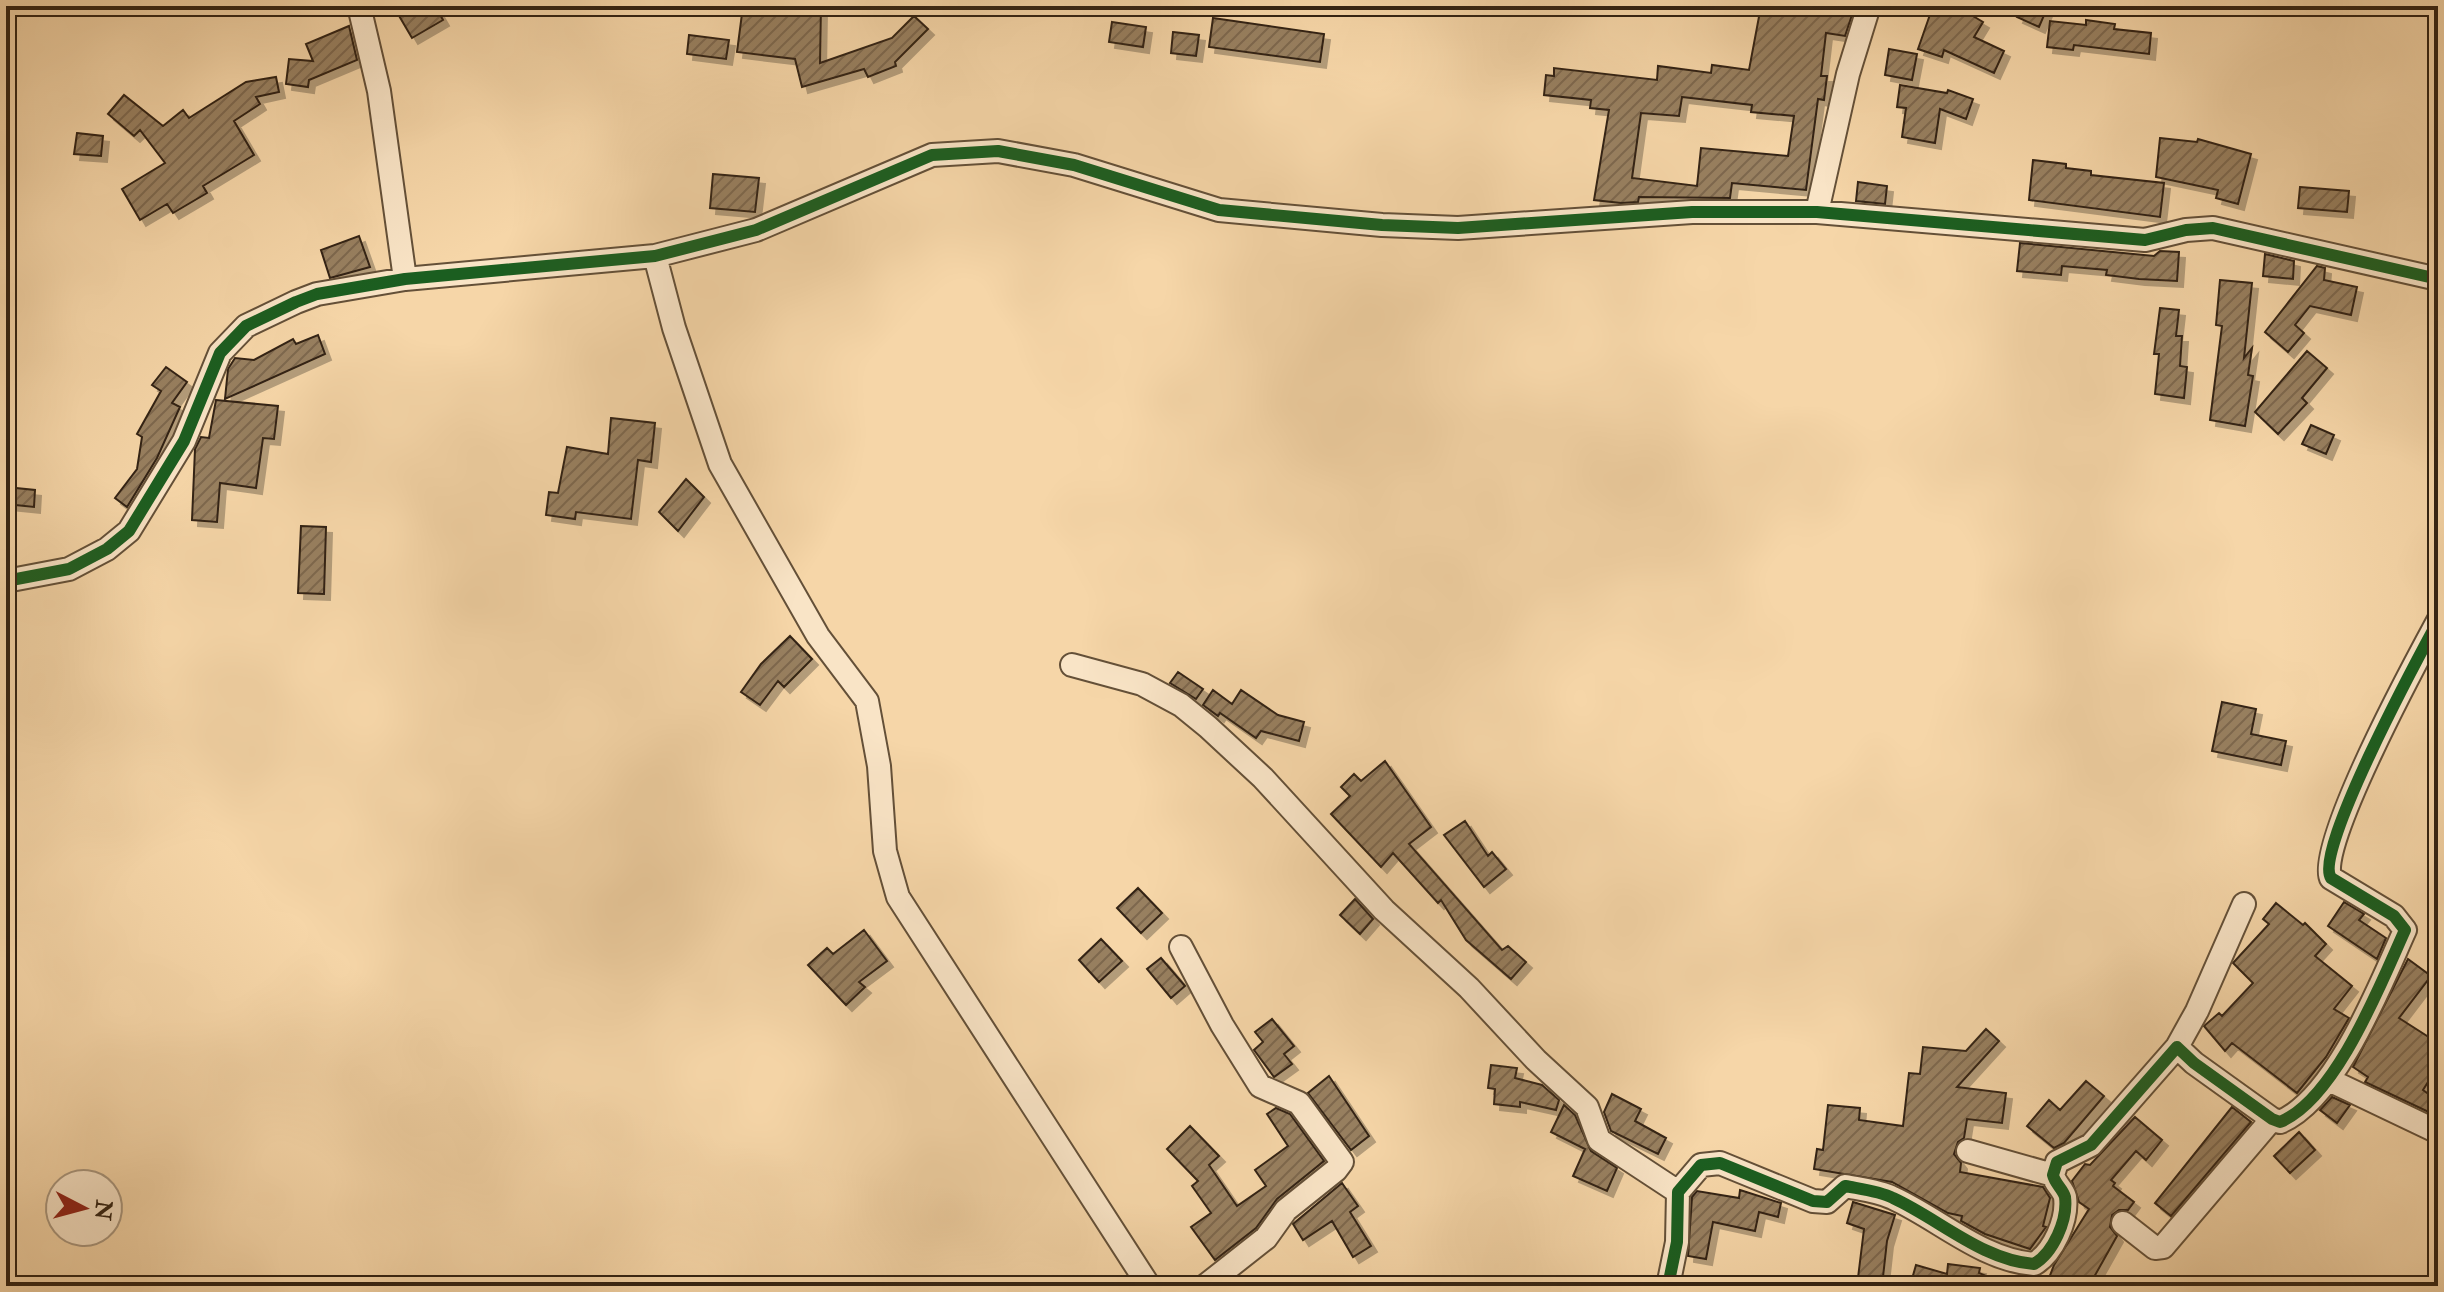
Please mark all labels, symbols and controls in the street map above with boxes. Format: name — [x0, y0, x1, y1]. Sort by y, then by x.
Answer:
north arrow — [44, 1168, 124, 1248]
text: N — [88, 1198, 118, 1222]

